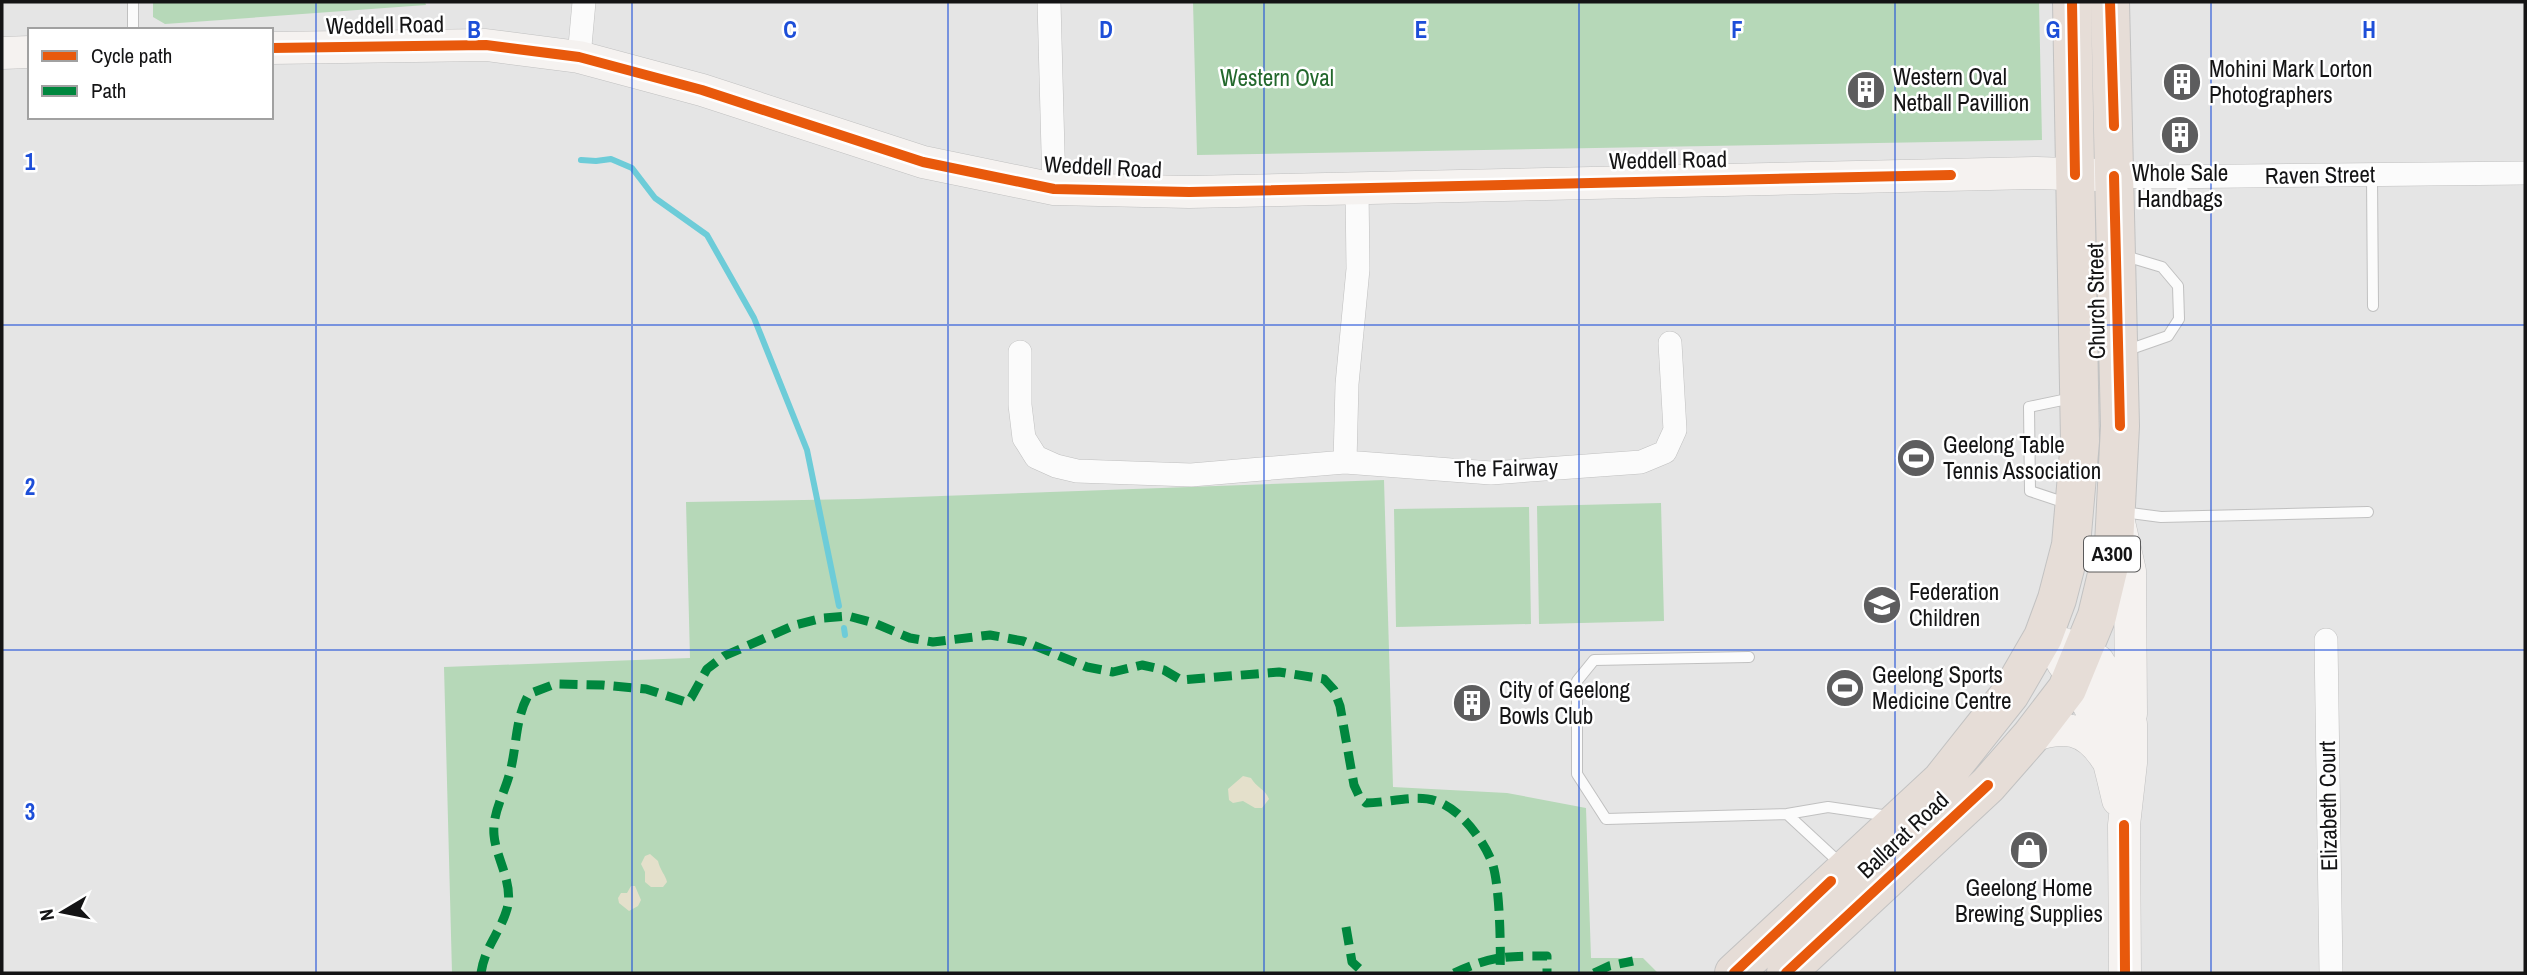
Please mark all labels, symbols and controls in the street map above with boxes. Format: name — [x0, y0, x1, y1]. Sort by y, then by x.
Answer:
street label: Weddell Road — [326, 8, 444, 41]
text: B — [467, 14, 481, 45]
text: C — [783, 14, 797, 45]
text: D — [1099, 14, 1113, 45]
text: E — [1415, 14, 1427, 45]
text: F — [1731, 14, 1743, 45]
text: G — [2046, 14, 2060, 45]
text: H — [2362, 14, 2376, 45]
legend — [28, 28, 273, 119]
text: Cycle path — [91, 41, 172, 70]
place label: Mohini Mark Lorton Photographers — [2209, 53, 2373, 110]
place label: Western Oval Netball Pavillion — [1893, 61, 2029, 118]
building icon: Mohini Mark Lorton Photographers — [2161, 61, 2203, 103]
park label: Western Oval — [1220, 62, 1334, 93]
building icon: Western Oval Netball Pavillion — [1845, 69, 1887, 111]
text: Path — [91, 76, 126, 105]
building icon: Whole Sale Handbags — [2159, 114, 2201, 156]
street label: Weddell Road — [1609, 143, 1727, 176]
text: 1 — [25, 146, 36, 177]
street label: Weddell Road — [1043, 148, 1163, 185]
place label: Whole Sale Handbags — [2132, 157, 2228, 214]
street label: Raven Street — [2265, 158, 2375, 191]
street label: Church Street — [2079, 243, 2112, 359]
place label: Geelong Table Tennis Association — [1943, 429, 2101, 486]
sports icon: Geelong Table Tennis Association — [1895, 437, 1937, 479]
street label: The Fairway — [1454, 451, 1559, 484]
text: 2 — [25, 471, 35, 502]
road number: A300 — [2084, 536, 2140, 572]
place label: Federation Children — [1909, 576, 1999, 633]
school or university icon: Federation Children — [1861, 584, 1903, 626]
place label: Geelong Sports Medicine Centre — [1872, 659, 2011, 716]
sports icon: Geelong Sports Medicine Centre — [1824, 667, 1866, 709]
place label: City of Geelong Bowls Club — [1499, 674, 1631, 731]
building icon: City of Geelong Bowls Club — [1451, 682, 1493, 724]
street label: Elizabeth Court — [2311, 741, 2344, 871]
street label: Ballarat Road — [1850, 784, 1955, 885]
text: 3 — [25, 796, 35, 827]
shop icon: Geelong Home Brewing Supplies — [2008, 829, 2050, 871]
place label: Geelong Home Brewing Supplies — [1955, 872, 2103, 929]
north arrow — [28, 877, 98, 947]
text: N — [32, 907, 60, 923]

